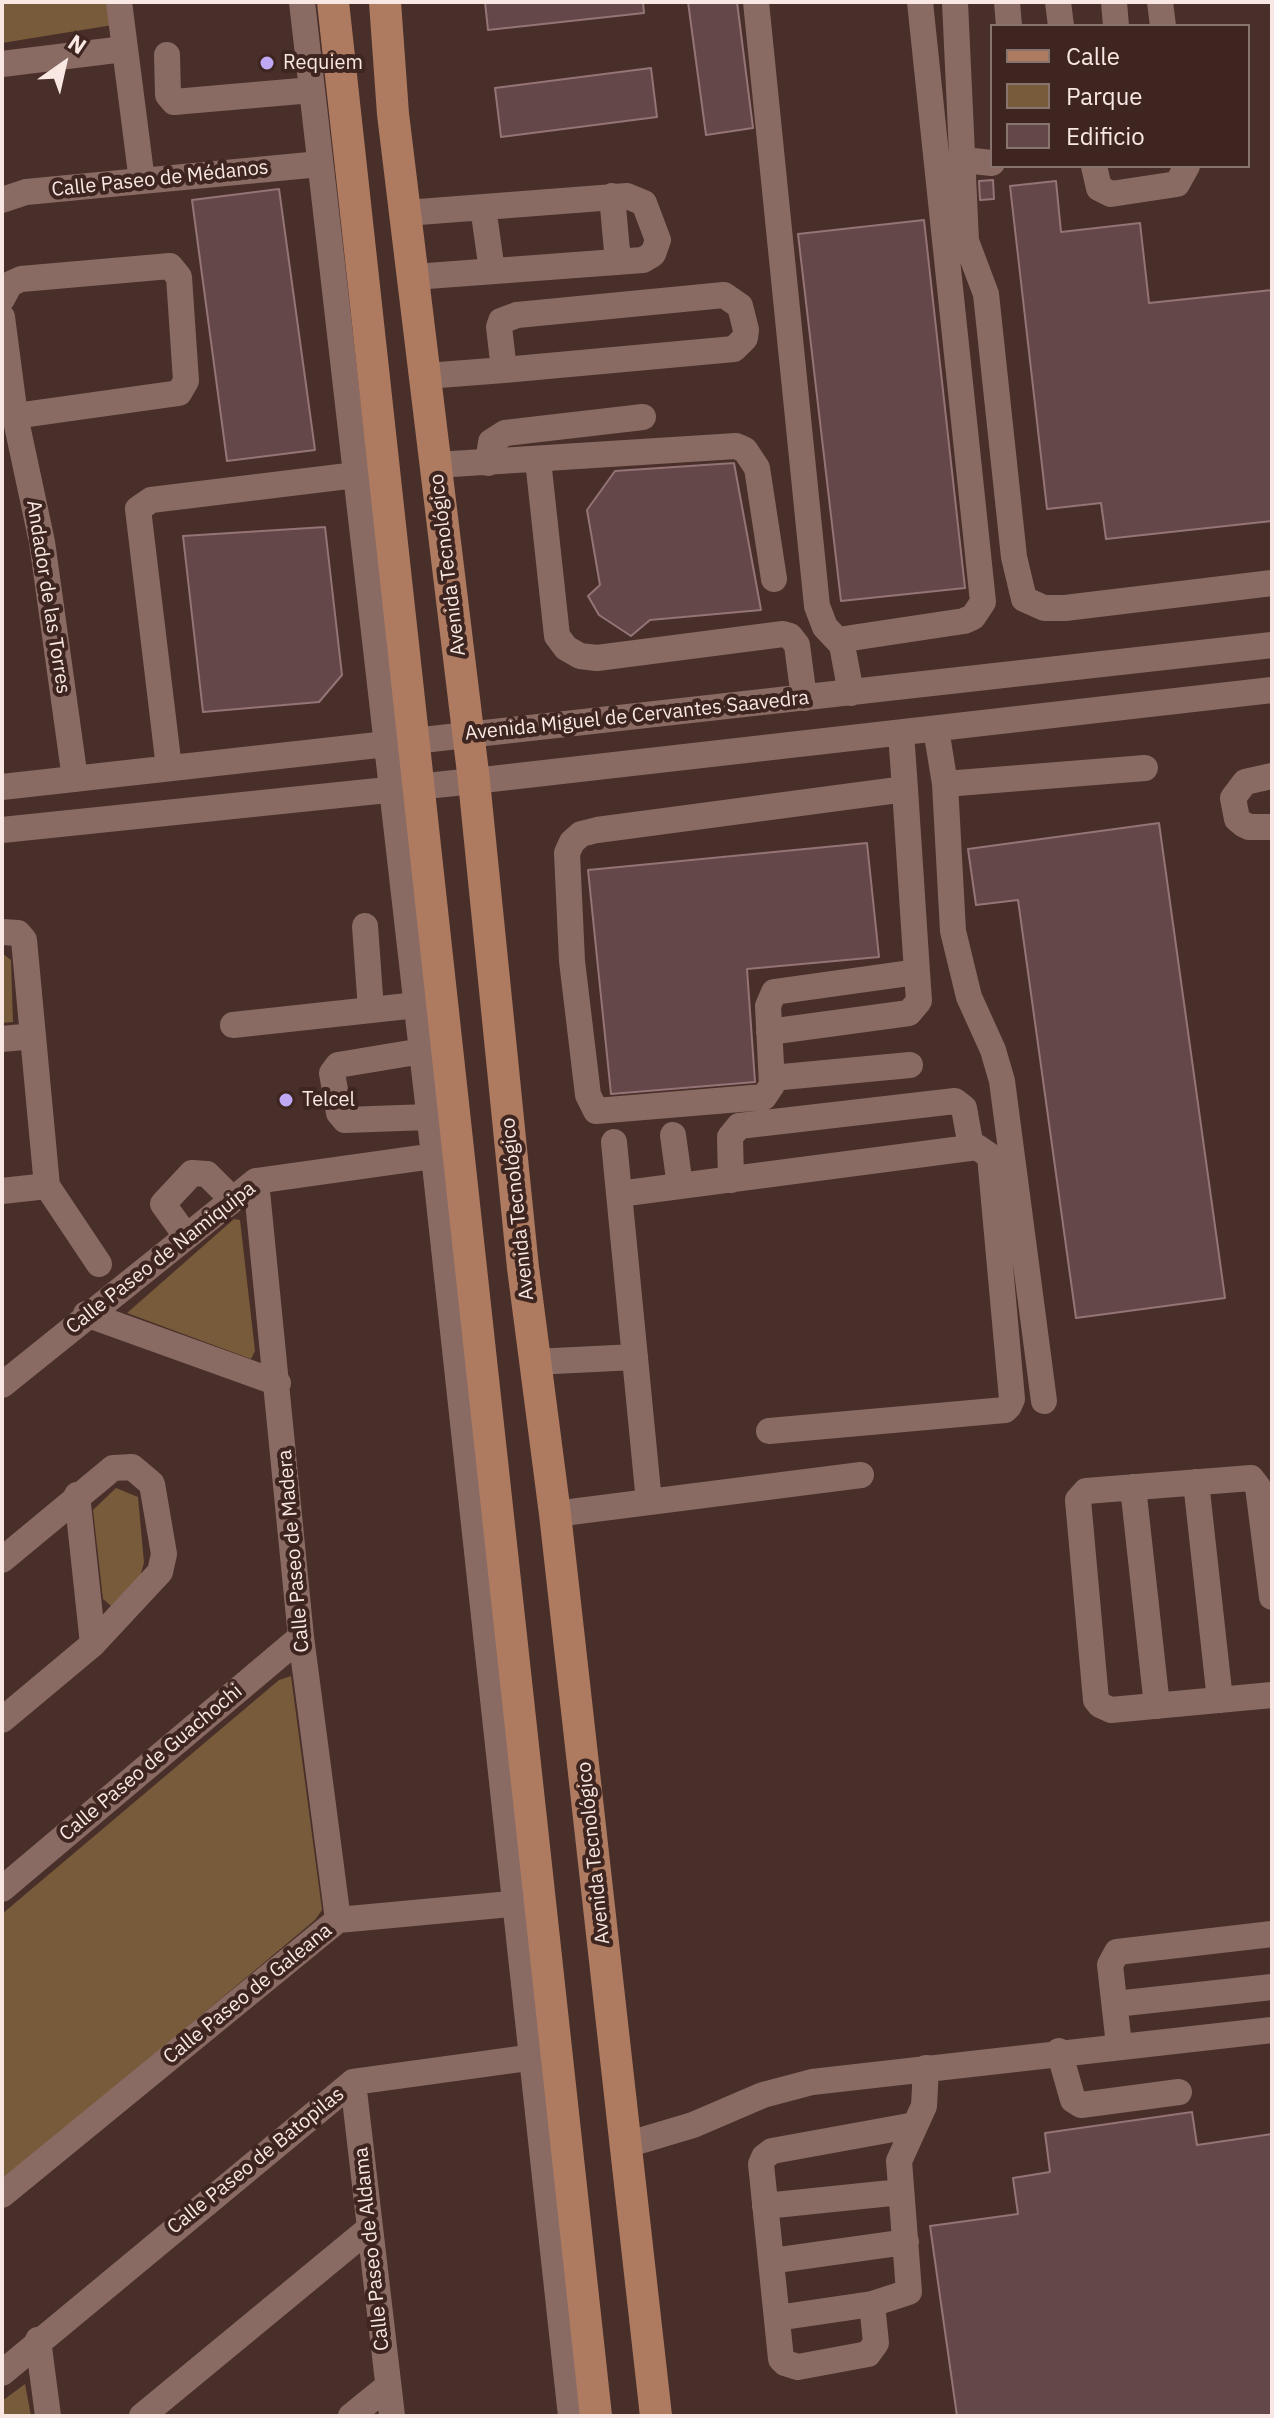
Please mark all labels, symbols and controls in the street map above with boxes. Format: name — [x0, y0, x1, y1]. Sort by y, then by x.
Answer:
north arrow — [24, 24, 104, 104]
legend — [990, 24, 1250, 168]
text: N — [63, 27, 92, 60]
text: Calle — [1066, 40, 1120, 72]
place label: Requiem — [283, 51, 363, 75]
marker: Requiem — [258, 54, 276, 72]
text: Parque — [1066, 80, 1143, 112]
text: Edificio — [1066, 120, 1145, 152]
street label: Calle Paseo de Médanos — [50, 156, 270, 202]
street label: Avenida Tecnológico — [425, 472, 471, 658]
street label: Andador de las Torres — [21, 498, 75, 696]
street label: Avenida Miguel de Cervantes Saavedra — [464, 686, 810, 746]
place label: Telcel — [302, 1088, 355, 1112]
marker: Telcel — [277, 1091, 295, 1109]
street label: Avenida Tecnológico — [496, 1116, 540, 1302]
street label: Calle Paseo de Namiquipa — [62, 1177, 260, 1339]
street label: Calle Paseo de Madera — [273, 1449, 315, 1653]
street label: Calle Paseo de Guachochi — [55, 1680, 247, 1846]
street label: Avenida Tecnológico — [572, 1760, 616, 1946]
street label: Calle Paseo de Galeana — [159, 1919, 337, 2069]
street label: Calle Paseo de Batopilas — [163, 2082, 349, 2240]
street label: Calle Paseo de Aldama — [349, 2146, 395, 2352]

